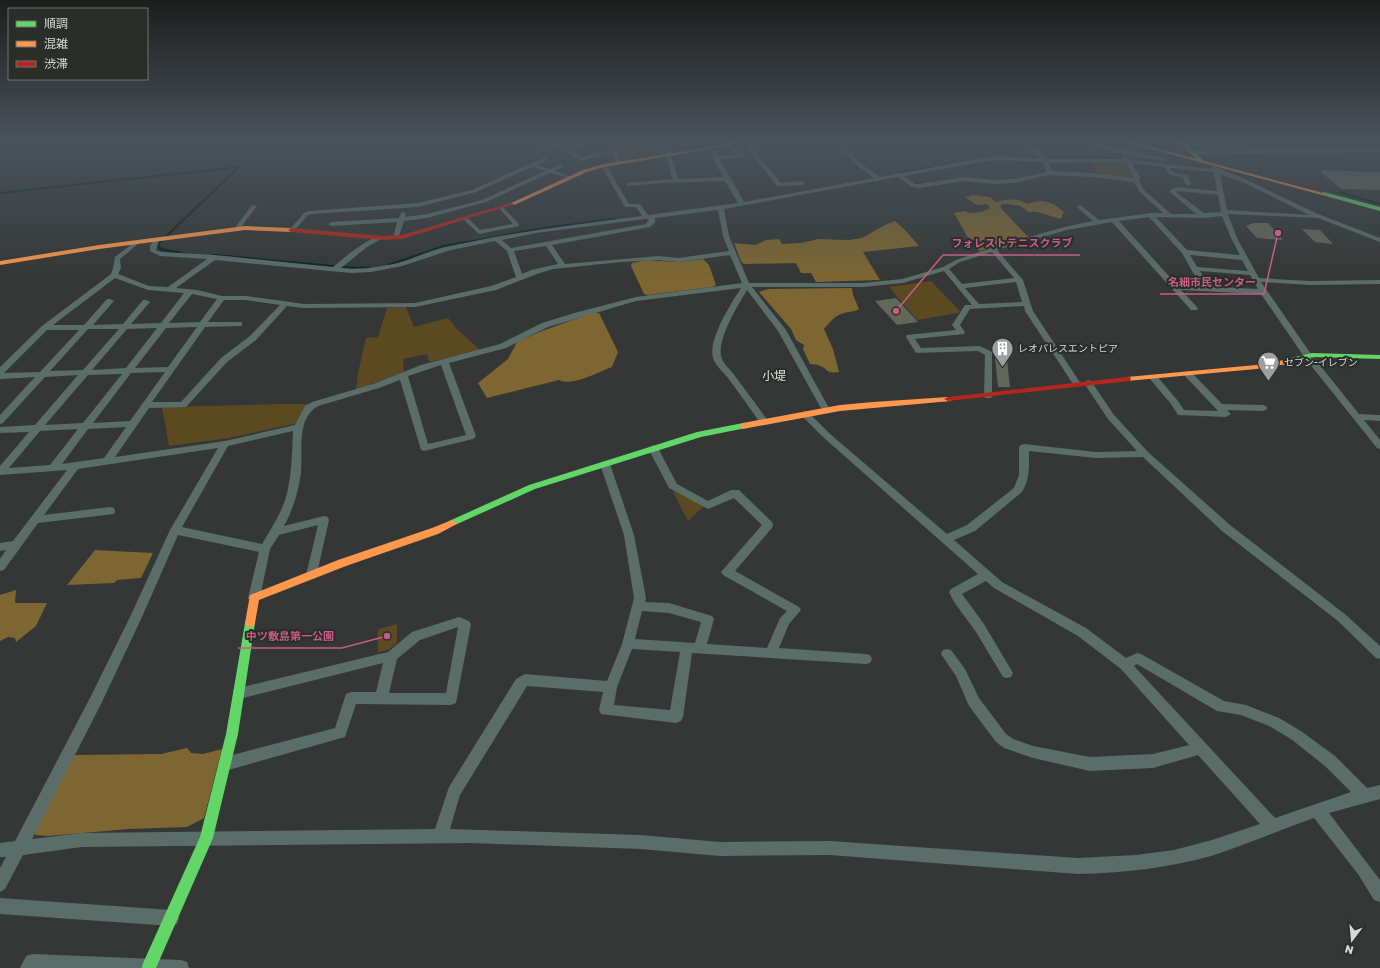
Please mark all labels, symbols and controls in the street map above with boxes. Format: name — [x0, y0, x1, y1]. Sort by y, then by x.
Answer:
legend — [8, 8, 148, 80]
text: 順調 — [44, 16, 68, 31]
text: 混雑 — [44, 36, 68, 51]
text: 渋滞 — [44, 56, 68, 71]
callout: フォレストテニスクラブ — [943, 232, 1080, 255]
text: フォレストテニスクラブ — [952, 236, 1073, 249]
callout: 名細市民センター — [1160, 271, 1264, 294]
text: 名細市民センター — [1168, 275, 1256, 288]
building icon: レオパレスエントピア — [989, 335, 1015, 368]
place label: レオパレスエントピア — [1018, 342, 1118, 354]
supermarket icon: セブン-イレブン — [1256, 349, 1282, 382]
place label: セブン-イレブン — [1284, 356, 1358, 368]
district label: 小堤 — [762, 368, 786, 383]
callout: 中ツ敷島第一公園 — [238, 625, 342, 648]
text: 中ツ敷島第一公園 — [246, 629, 334, 642]
north arrow — [1332, 920, 1372, 960]
text: N — [1343, 943, 1355, 957]

